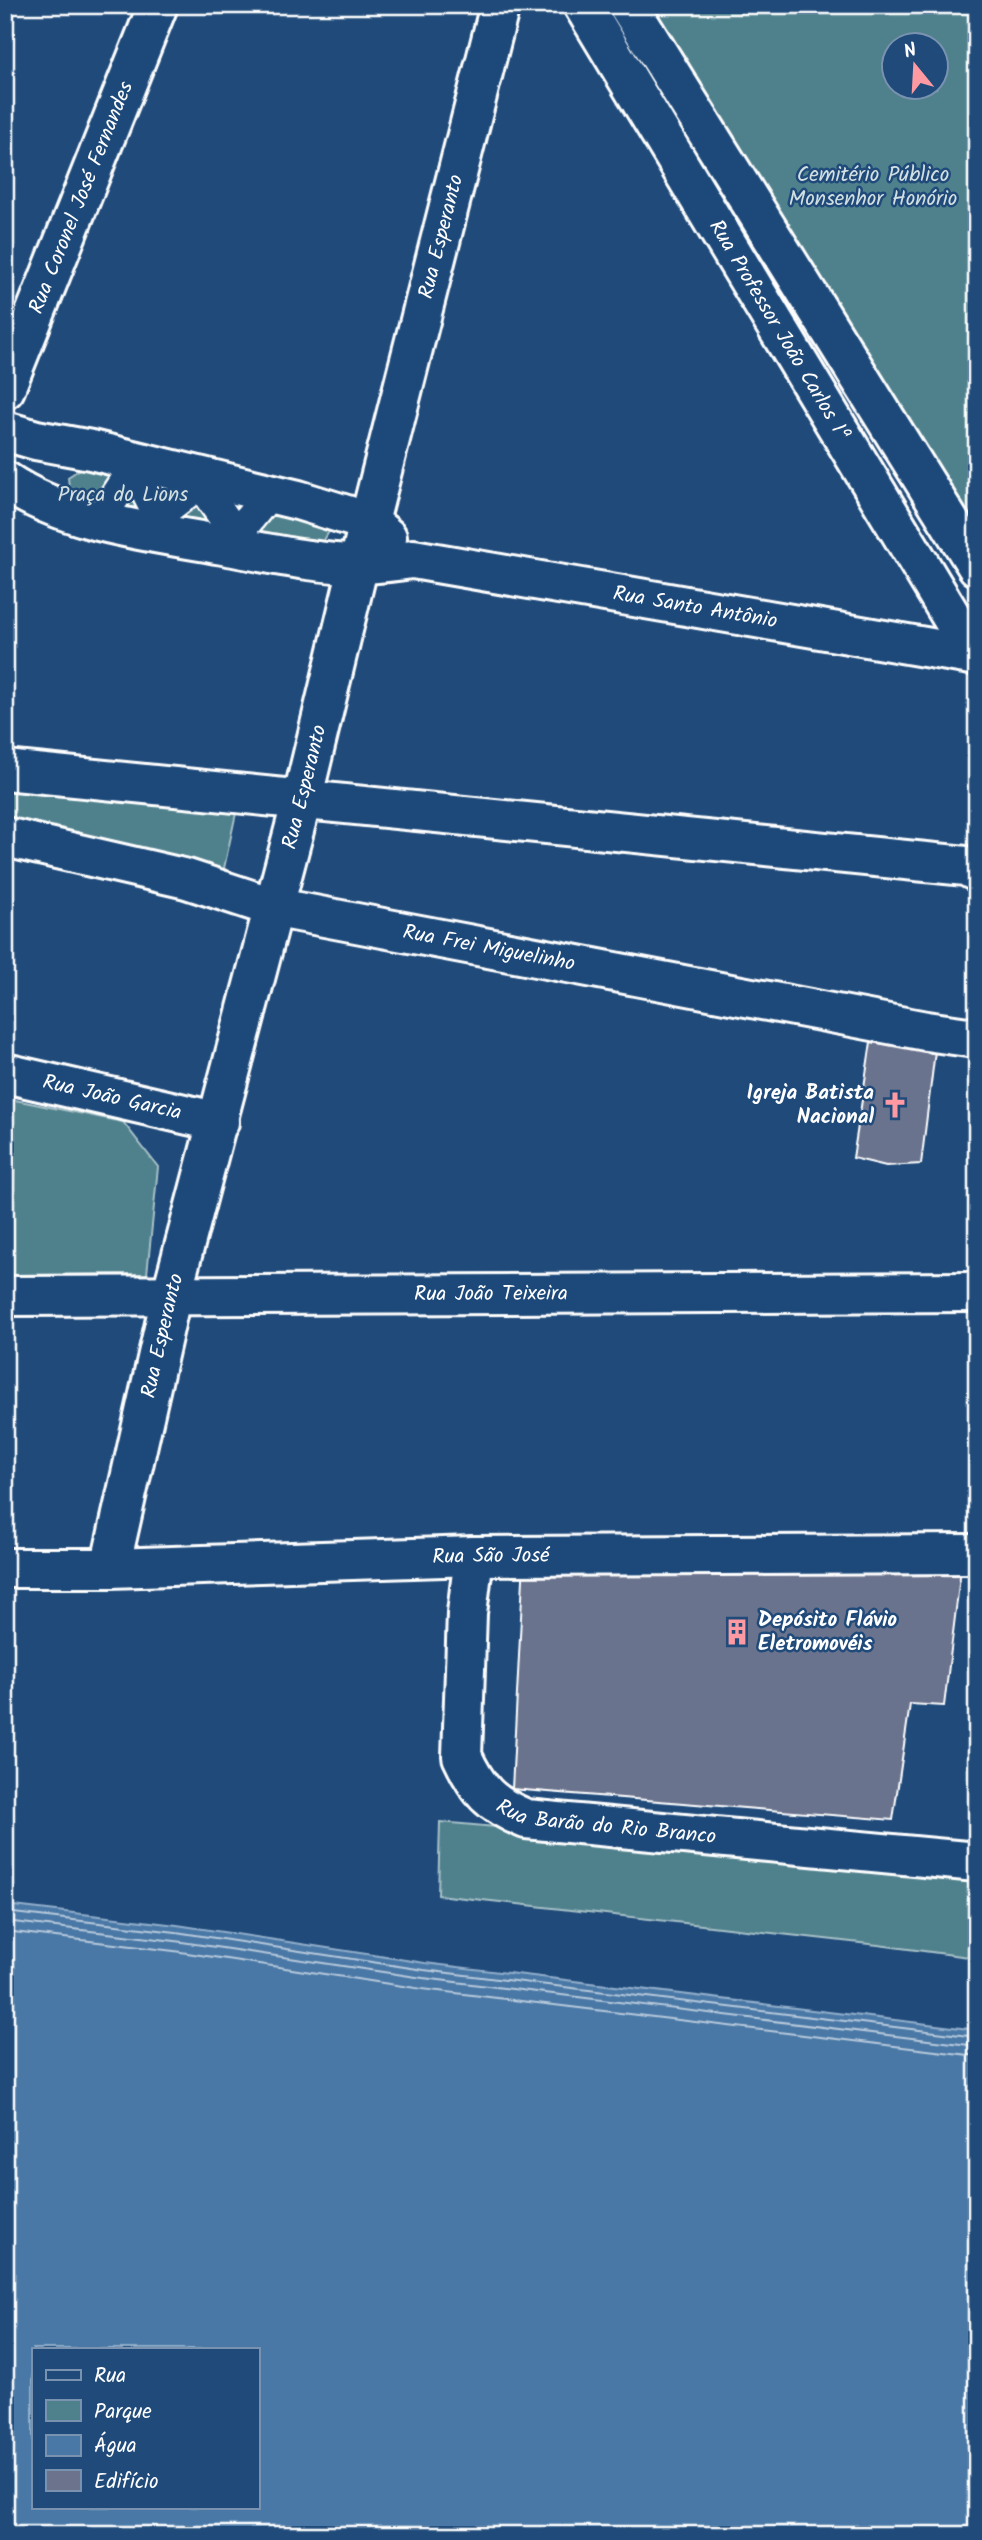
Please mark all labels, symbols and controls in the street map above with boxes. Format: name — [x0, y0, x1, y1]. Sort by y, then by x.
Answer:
north arrow — [880, 32, 950, 102]
text: N — [900, 36, 921, 68]
street label: Rua Coronel José Fernandes — [20, 76, 142, 319]
park label: Cemitério Público Monsenhor Honório — [789, 159, 957, 216]
street label: Rua Esperanto — [410, 171, 473, 302]
street label: Rua Professor João Carlos 1ª — [700, 214, 858, 448]
park label: Praça do Lions — [58, 479, 188, 512]
street label: Rua Santo Antônio — [610, 577, 780, 638]
street label: Rua Esperanto — [273, 721, 336, 853]
street label: Rua Frei Miguelinho — [400, 916, 578, 981]
street label: Rua João Garcia — [39, 1066, 185, 1129]
place label: Igreja Batista Nacional — [747, 1077, 874, 1134]
church icon: Igreja Batista Nacional — [880, 1090, 910, 1120]
street label: Rua Esperanto — [132, 1270, 193, 1401]
street label: Rua João Teixeira — [414, 1277, 568, 1311]
street label: Rua São José — [432, 1539, 550, 1574]
place label: Depósito Flávio Eletromovéis — [758, 1604, 898, 1661]
building icon: Depósito Flávio Eletromovéis — [722, 1617, 752, 1647]
street label: Rua Barão do Rio Branco — [489, 1790, 718, 1854]
legend — [32, 2348, 259, 2508]
text: Rua — [94, 2360, 126, 2393]
text: Parque — [94, 2396, 152, 2429]
text: Água — [94, 2430, 137, 2463]
text: Edifício — [94, 2466, 159, 2499]

